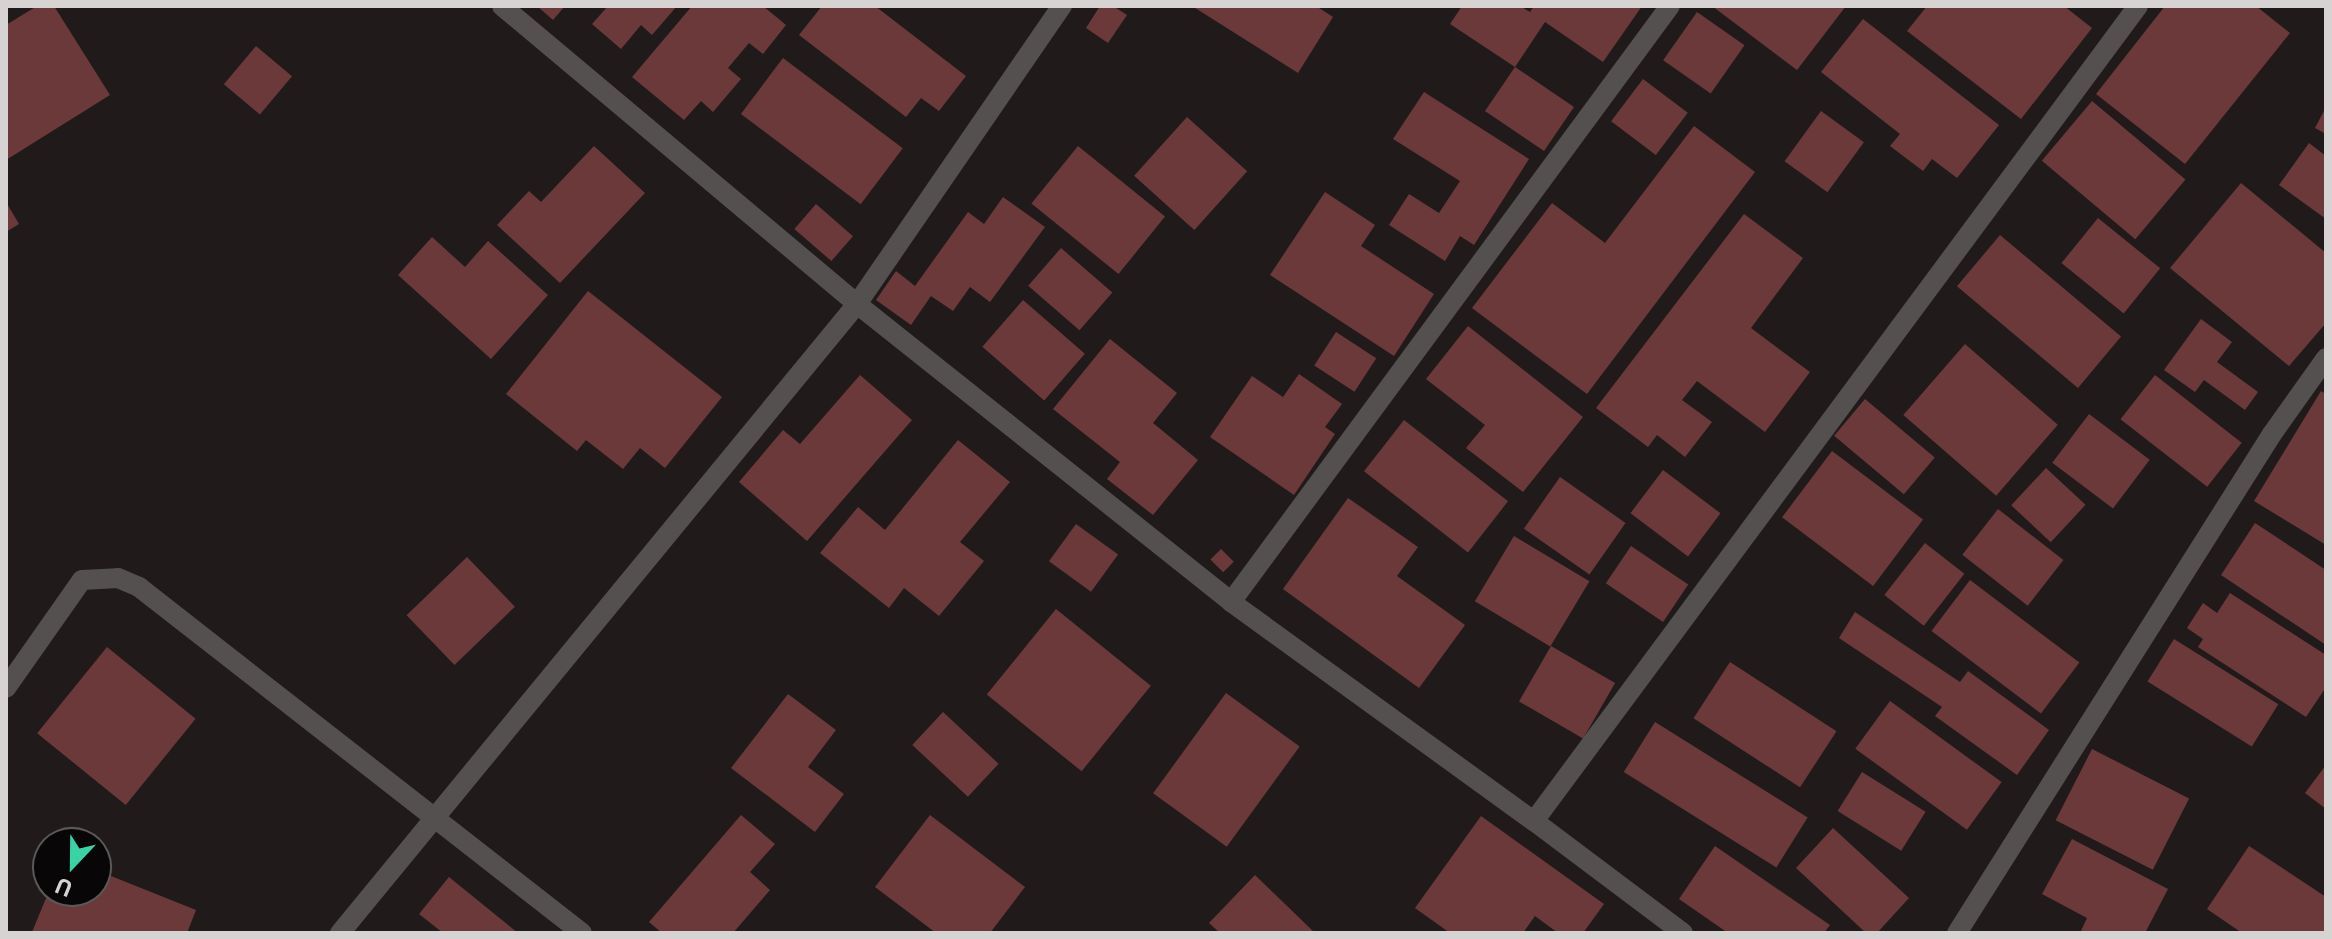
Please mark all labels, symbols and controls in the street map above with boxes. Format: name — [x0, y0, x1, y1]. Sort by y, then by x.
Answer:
north arrow — [32, 827, 112, 907]
text: U — [52, 872, 76, 902]

